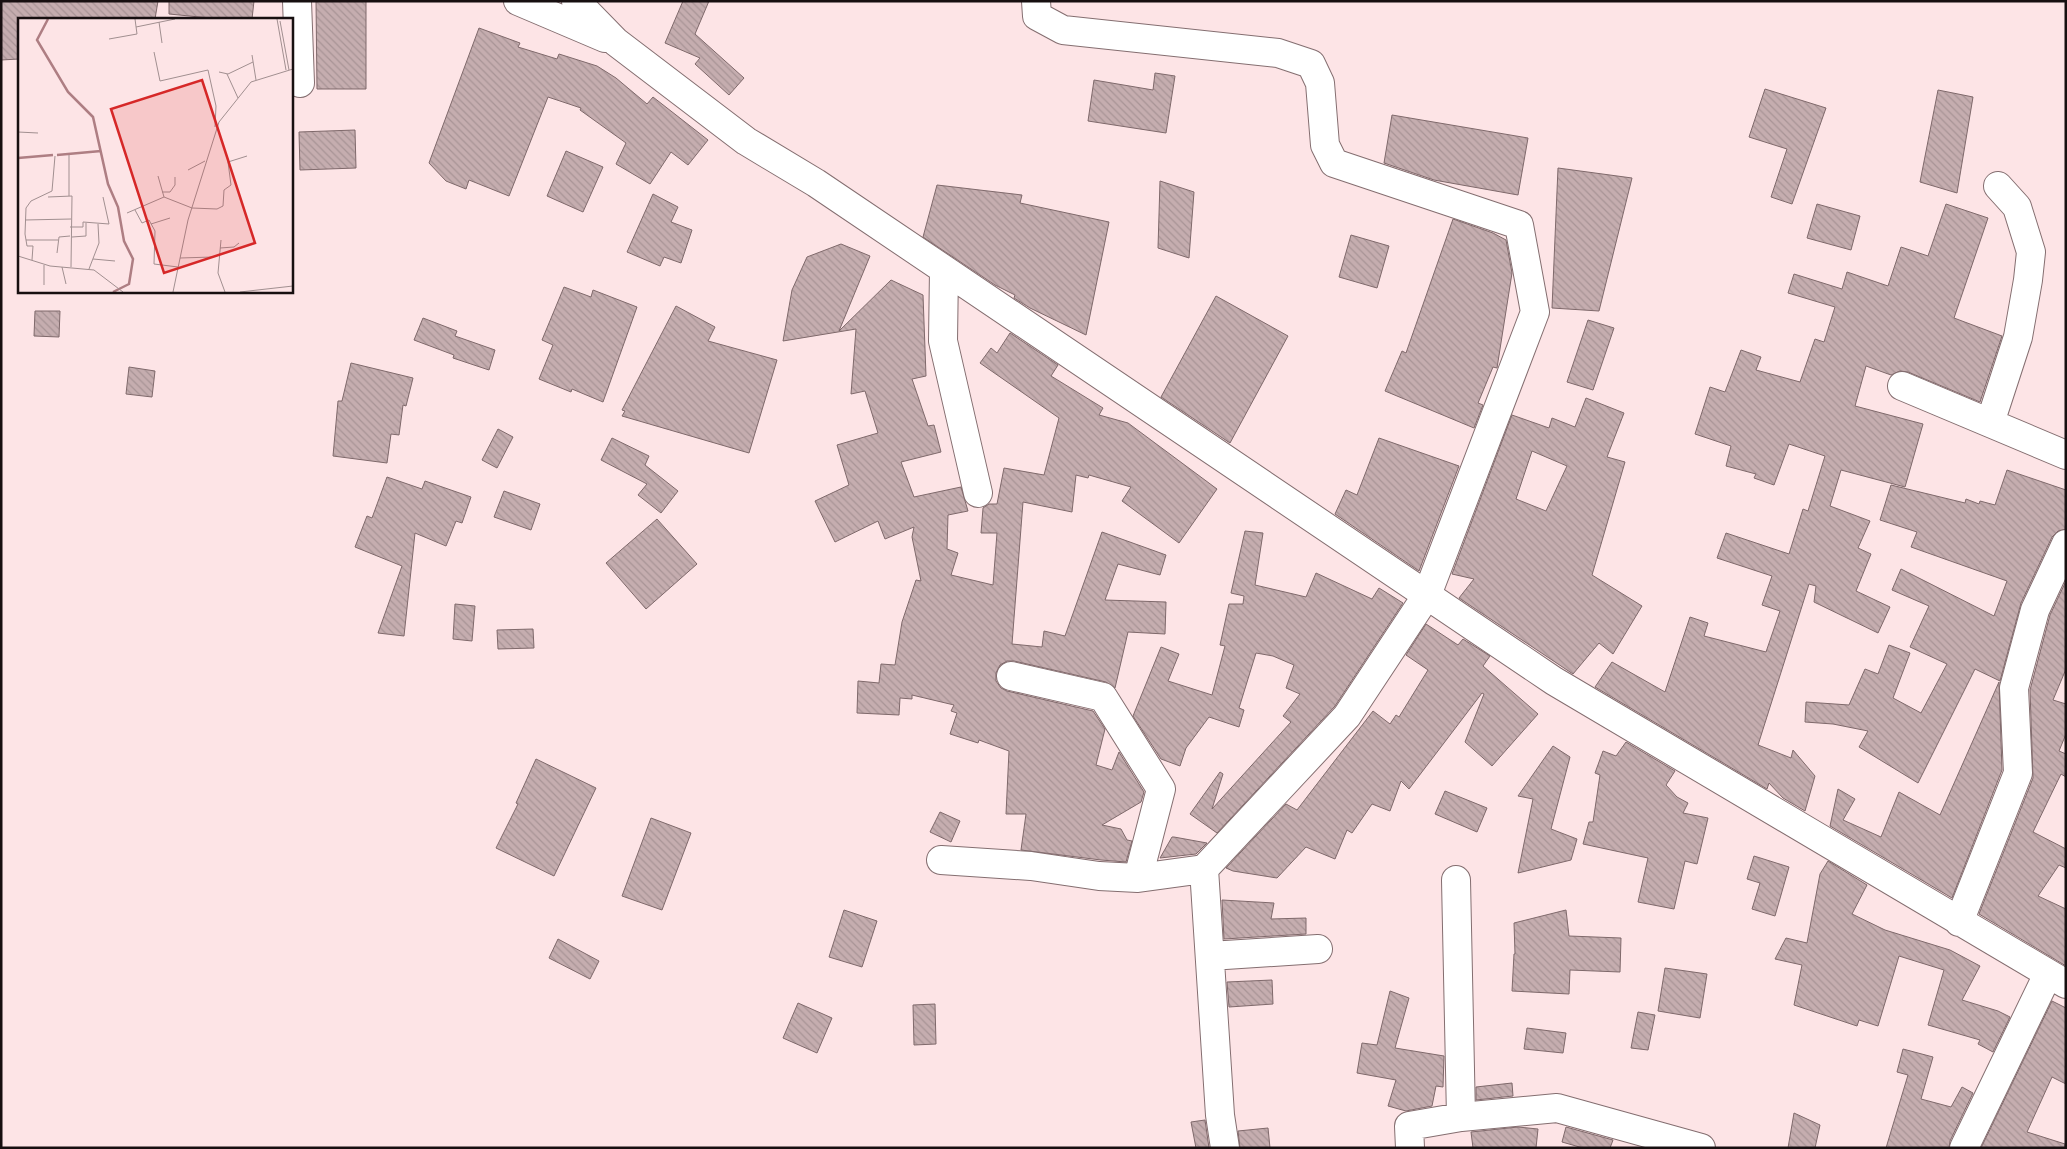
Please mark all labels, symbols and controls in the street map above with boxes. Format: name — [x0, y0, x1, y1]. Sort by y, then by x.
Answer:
inset map — [18, 18, 292, 292]

